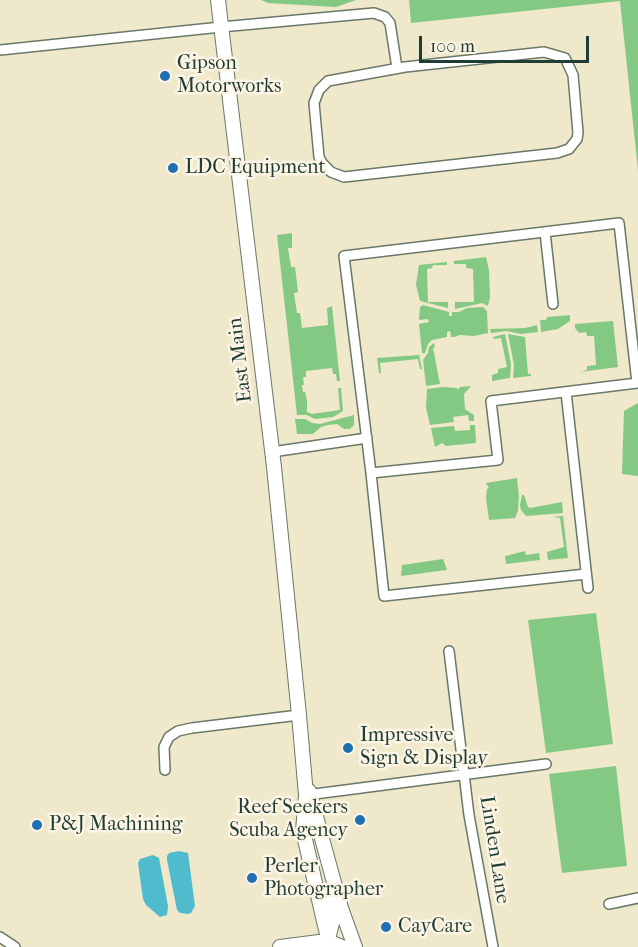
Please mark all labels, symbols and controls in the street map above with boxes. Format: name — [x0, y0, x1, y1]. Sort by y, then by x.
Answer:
scale bar — [422, 24, 592, 62]
text: 100 m — [430, 36, 475, 57]
place label: Gipson Motorworks — [177, 52, 281, 99]
marker: Gipson Motorworks — [158, 69, 172, 83]
place label: LDC Equipment — [185, 156, 326, 180]
marker: LDC Equipment — [166, 161, 180, 175]
street label: East Main — [224, 316, 258, 404]
place label: Impressive Sign & Display — [360, 724, 488, 771]
marker: Impressive Sign & Display — [341, 741, 355, 755]
street label: Linden Lane — [474, 794, 514, 906]
place label: Reef Seekers Scuba Agency — [229, 796, 348, 843]
place label: P&J Machining — [49, 813, 183, 837]
marker: Reef Seekers Scuba Agency — [353, 813, 367, 827]
marker: P&J Machining — [30, 818, 44, 832]
place label: Perler Photographer — [264, 855, 383, 902]
marker: Perler Photographer — [245, 871, 259, 885]
place label: CayCare — [398, 915, 472, 939]
marker: CayCare — [379, 920, 393, 934]

